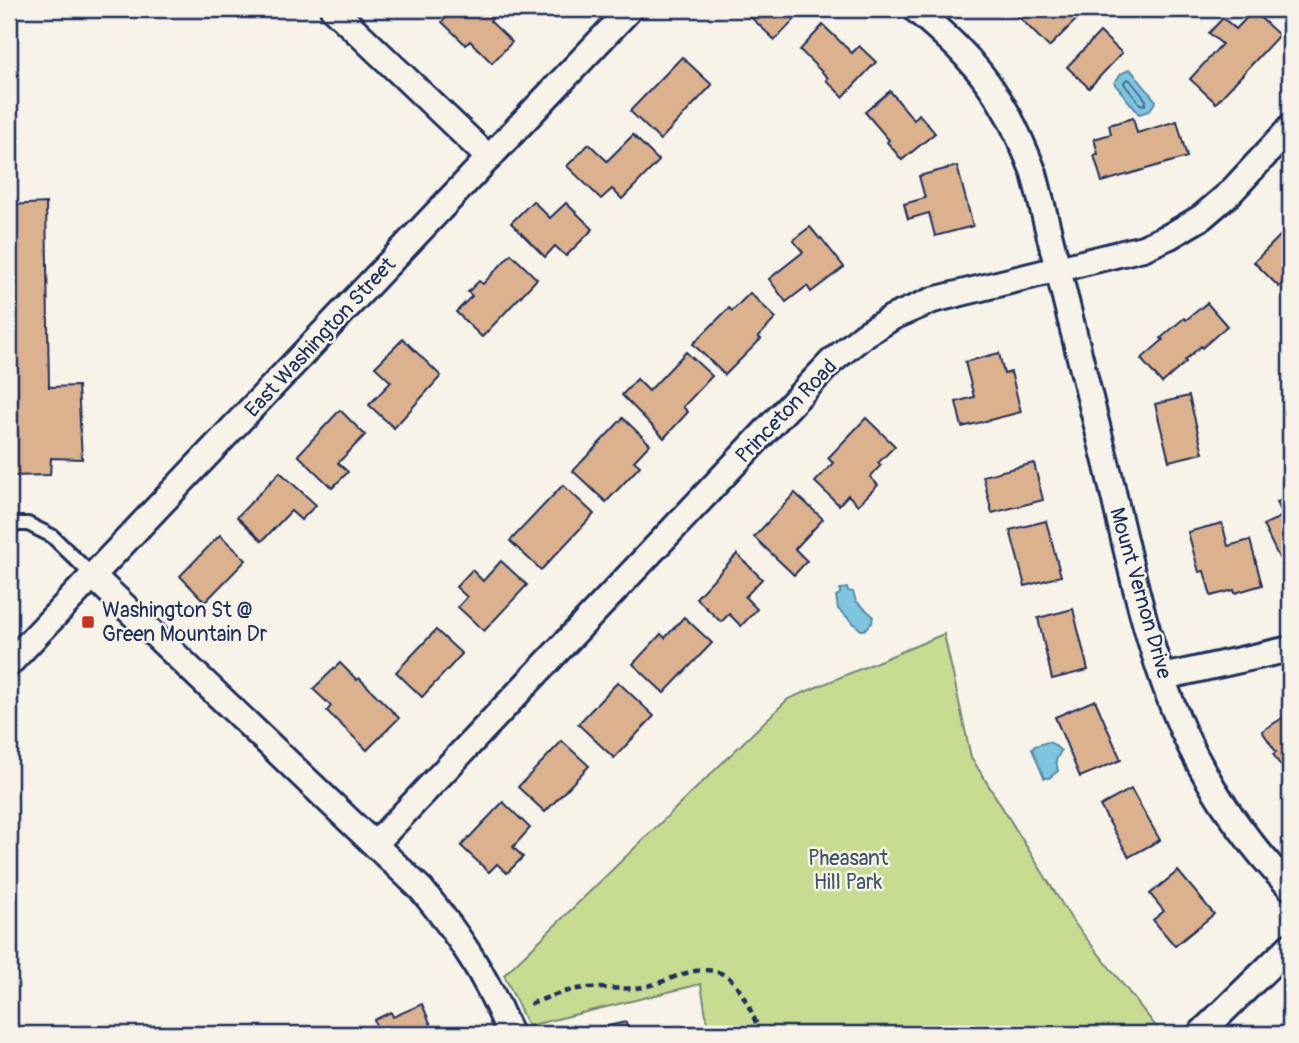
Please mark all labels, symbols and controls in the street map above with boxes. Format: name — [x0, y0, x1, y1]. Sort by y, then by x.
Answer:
street label: East Washington Street — [239, 251, 402, 423]
street label: Princeton Road — [730, 354, 843, 469]
street label: Mount Vernon Drive — [1103, 504, 1178, 682]
place label: Washington St @ Green Mountain Dr — [102, 597, 268, 648]
marker: Washington St @ Green Mountain Dr — [80, 614, 96, 630]
park label: Pheasant Hill Park — [808, 845, 889, 896]

